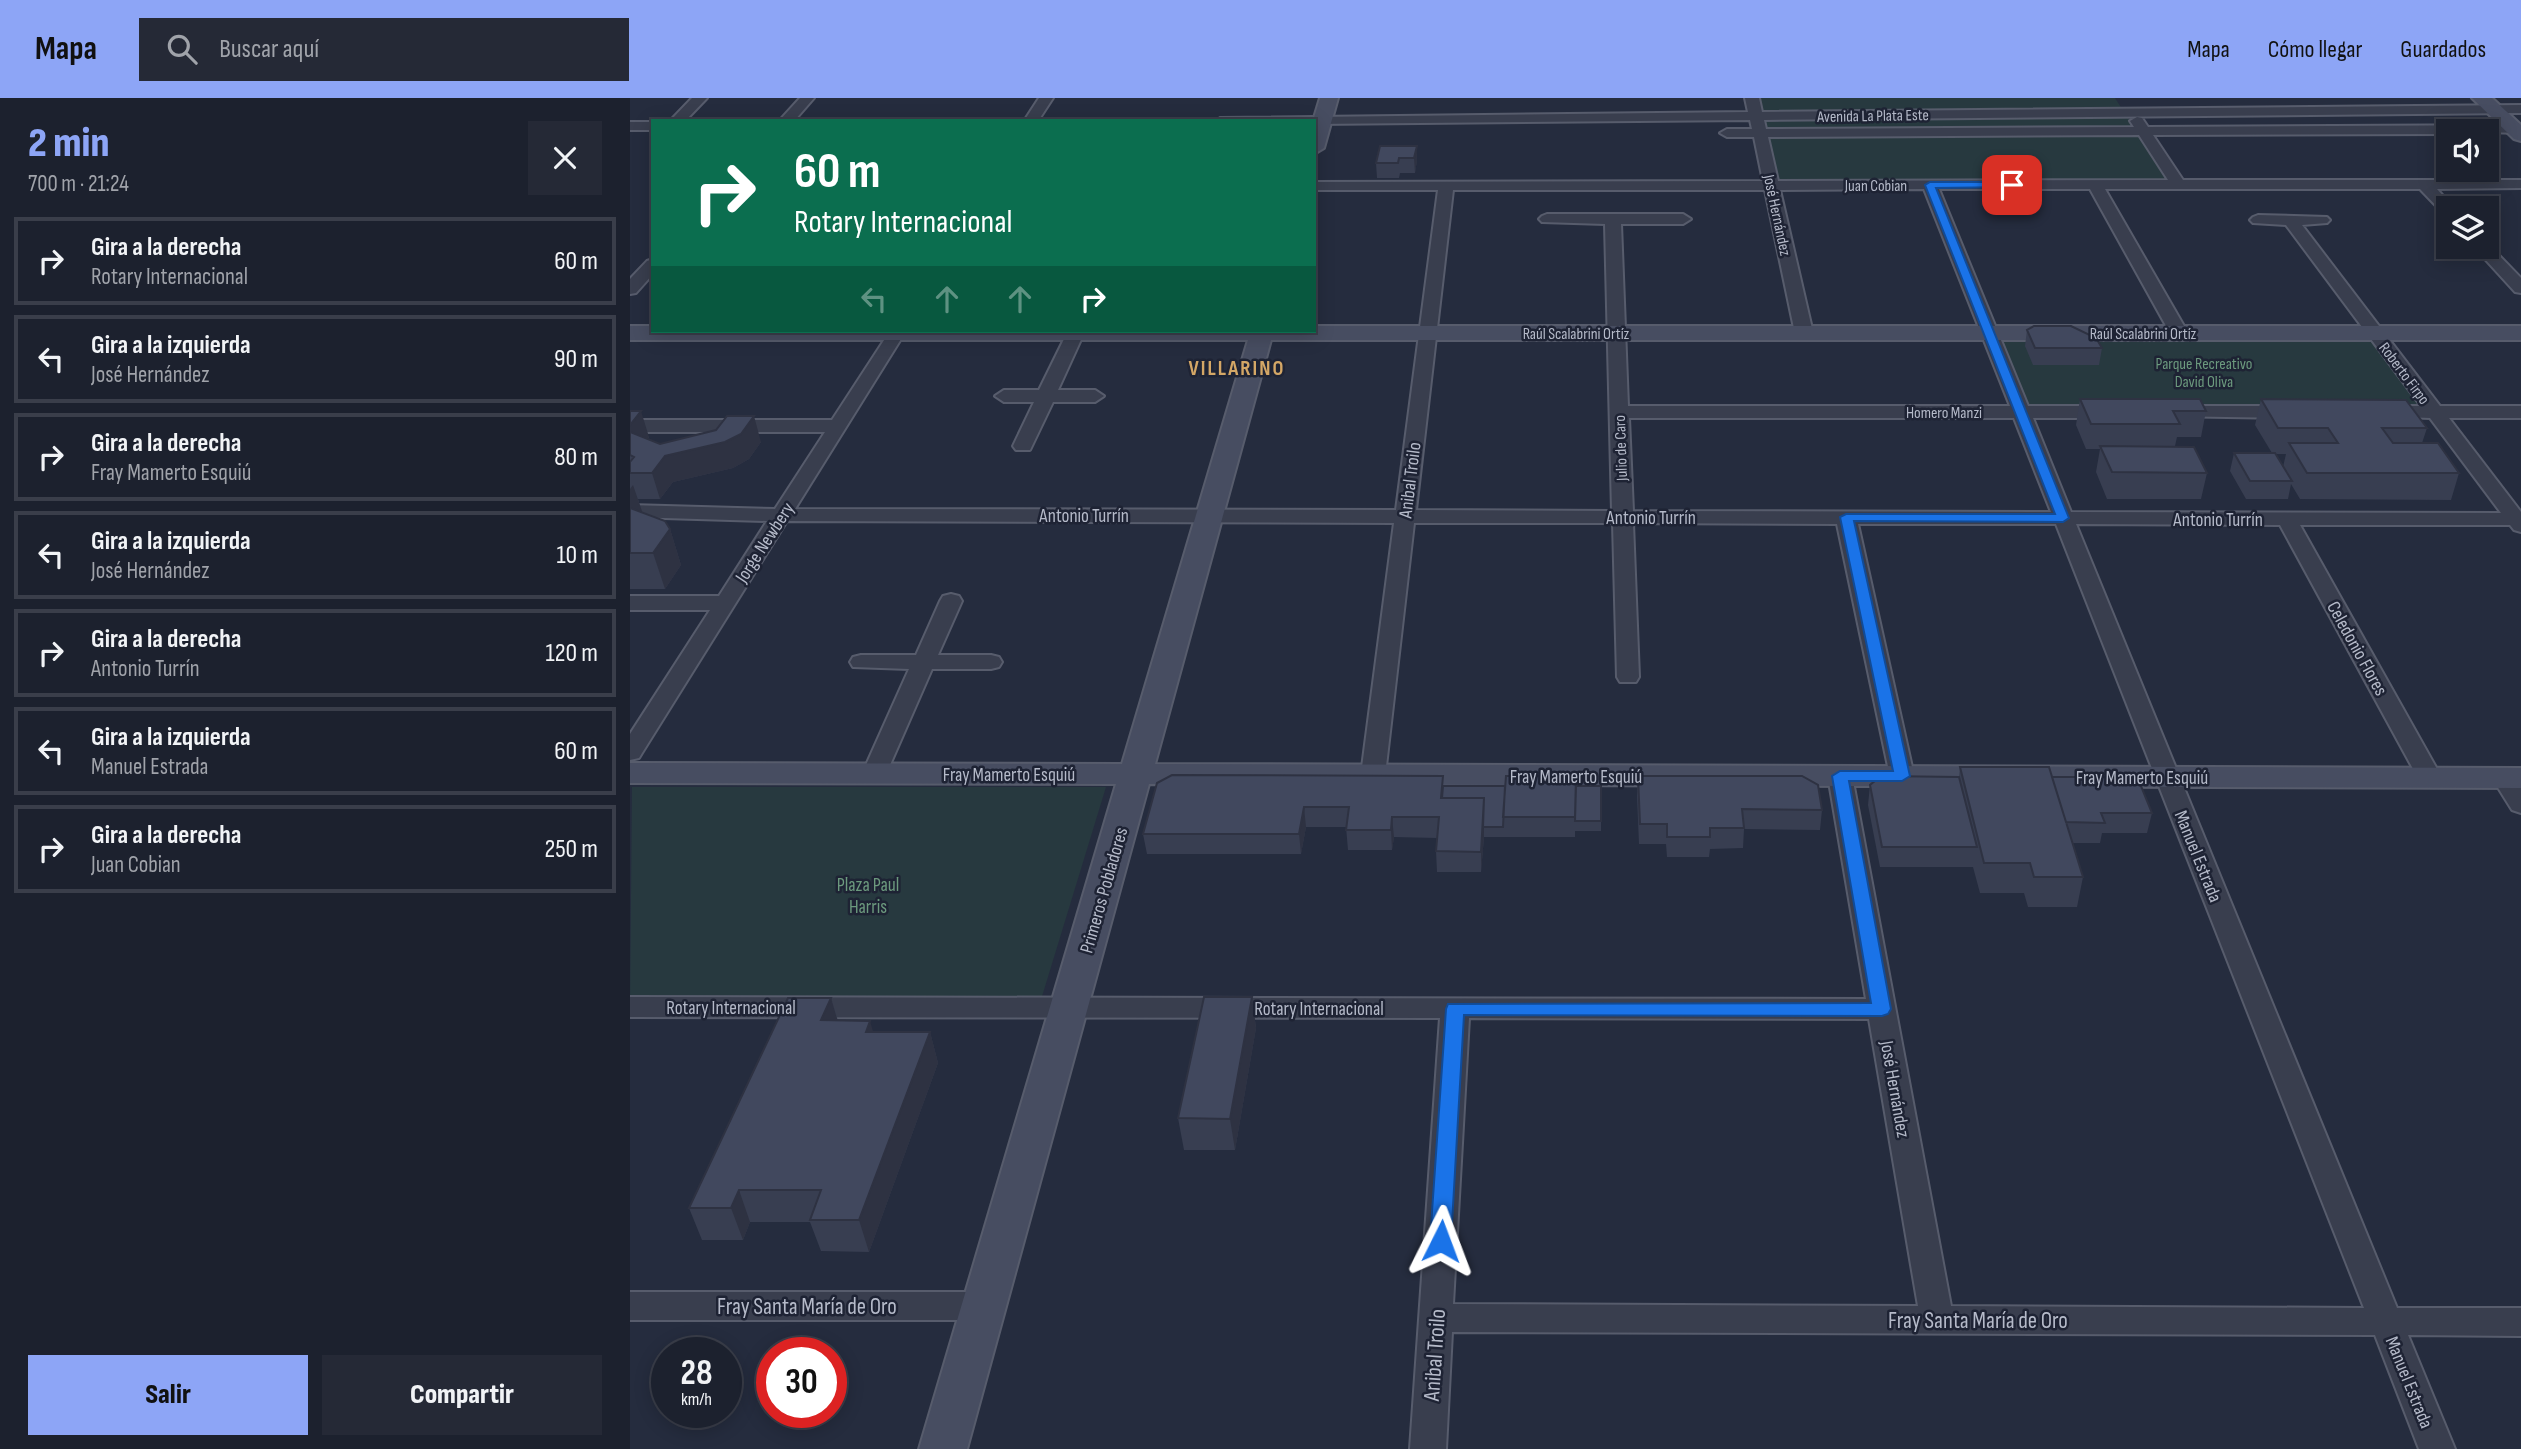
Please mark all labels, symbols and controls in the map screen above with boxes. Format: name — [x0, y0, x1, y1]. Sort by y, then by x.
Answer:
search box — [139, 18, 629, 81]
text: Mapa — [35, 29, 97, 69]
icon: search — [163, 30, 201, 68]
text: Buscar aquí — [219, 34, 319, 65]
text: Mapa — [2187, 35, 2230, 64]
text: Cómo llegar — [2268, 35, 2362, 64]
text: Guardados — [2400, 35, 2486, 64]
street label: Avenida La Plata Este — [1816, 106, 1929, 127]
text: 2 min — [28, 118, 109, 169]
map controls — [2436, 119, 2499, 259]
button: sound — [2436, 119, 2499, 182]
button: close — [528, 121, 602, 195]
text: 60 m — [794, 143, 881, 202]
icon: right — [679, 147, 770, 238]
pin — [1982, 155, 2042, 215]
icon: arrive — [1993, 166, 2031, 204]
text: 700 m · 21:24 — [28, 170, 129, 198]
street label: José Hernández — [1758, 172, 1794, 258]
street label: Juan Cobian — [1844, 177, 1907, 196]
button: layers — [2436, 196, 2499, 259]
text: Rotary Internacional — [794, 203, 1012, 242]
text: Gira a la derecha — [91, 232, 241, 263]
icon: right — [32, 242, 70, 280]
text: 60 m — [554, 246, 598, 277]
text: Rotary Internacional — [91, 263, 248, 291]
icon: left — [855, 280, 893, 318]
icon: ahead — [928, 280, 966, 318]
icon: ahead — [1001, 280, 1039, 318]
icon: right — [1074, 280, 1112, 318]
street label: Raúl Scalabrini Ortíz — [1523, 325, 1630, 344]
street label: Raúl Scalabrini Ortíz — [2090, 325, 2197, 344]
text: Gira a la izquierda — [91, 330, 251, 361]
street label: Roberto Firpo — [2374, 339, 2433, 409]
icon: left — [32, 340, 70, 378]
text: 90 m — [554, 344, 598, 375]
park label: Parque Recreativo David Oliva — [2156, 355, 2252, 392]
district label: VILLARINO — [1189, 356, 1285, 381]
text: José Hernández — [91, 361, 210, 389]
street label: Homero Manzi — [1906, 404, 1982, 423]
street label: Julio de Caro — [1611, 415, 1632, 482]
text: Gira a la derecha — [91, 428, 241, 459]
icon: right — [32, 438, 70, 476]
street label: Anibal Troilo — [1394, 441, 1427, 520]
text: 80 m — [554, 442, 598, 473]
text: Fray Mamerto Esquiú — [91, 459, 251, 487]
street label: Jorge Newbery — [730, 498, 800, 588]
street label: Antonio Turrín — [1038, 505, 1129, 528]
street label: Antonio Turrín — [1605, 507, 1696, 530]
street label: Antonio Turrín — [2172, 509, 2263, 532]
text: Gira a la izquierda — [91, 526, 251, 557]
icon: left — [32, 536, 70, 574]
text: 10 m — [556, 540, 598, 571]
text: José Hernández — [91, 557, 210, 585]
street label: Celedonio Flores — [2321, 597, 2392, 700]
text: Gira a la derecha — [91, 624, 241, 655]
icon: right — [32, 634, 70, 672]
text: 120 m — [545, 638, 598, 669]
text: Antonio Turrín — [91, 655, 200, 683]
text: Gira a la izquierda — [91, 722, 251, 753]
icon: left — [32, 732, 70, 770]
text: 60 m — [554, 736, 598, 767]
text: Manuel Estrada — [91, 753, 208, 781]
street label: Fray Mamerto Esquiú — [943, 764, 1075, 787]
street label: Fray Mamerto Esquiú — [1510, 766, 1642, 789]
street label: Fray Mamerto Esquiú — [2076, 767, 2208, 790]
street label: Manuel Estrada — [2169, 807, 2226, 906]
text: Gira a la derecha — [91, 820, 241, 851]
street label: Primeros Pobladores — [1076, 825, 1133, 956]
icon: right — [32, 830, 70, 868]
text: 250 m — [544, 834, 598, 865]
text: Juan Cobian — [91, 851, 181, 879]
park label: Plaza Paul Harris — [837, 874, 899, 919]
street label: Rotary Internacional — [666, 997, 796, 1020]
street label: Rotary Internacional — [1254, 998, 1384, 1021]
street label: José Hernández — [1875, 1038, 1914, 1140]
position arrow — [1404, 1204, 1478, 1278]
street label: Fray Santa María de Oro — [717, 1293, 897, 1321]
street label: Fray Santa María de Oro — [1888, 1307, 2068, 1335]
street label: Anibal Troilo — [1418, 1308, 1452, 1403]
street label: Manuel Estrada — [2380, 1333, 2437, 1432]
speed limit sign: 30 — [756, 1337, 847, 1428]
text: 28 — [681, 1352, 712, 1395]
button: Salir — [28, 1355, 308, 1435]
button: Compartir — [322, 1355, 602, 1435]
text: km/h — [681, 1389, 712, 1410]

